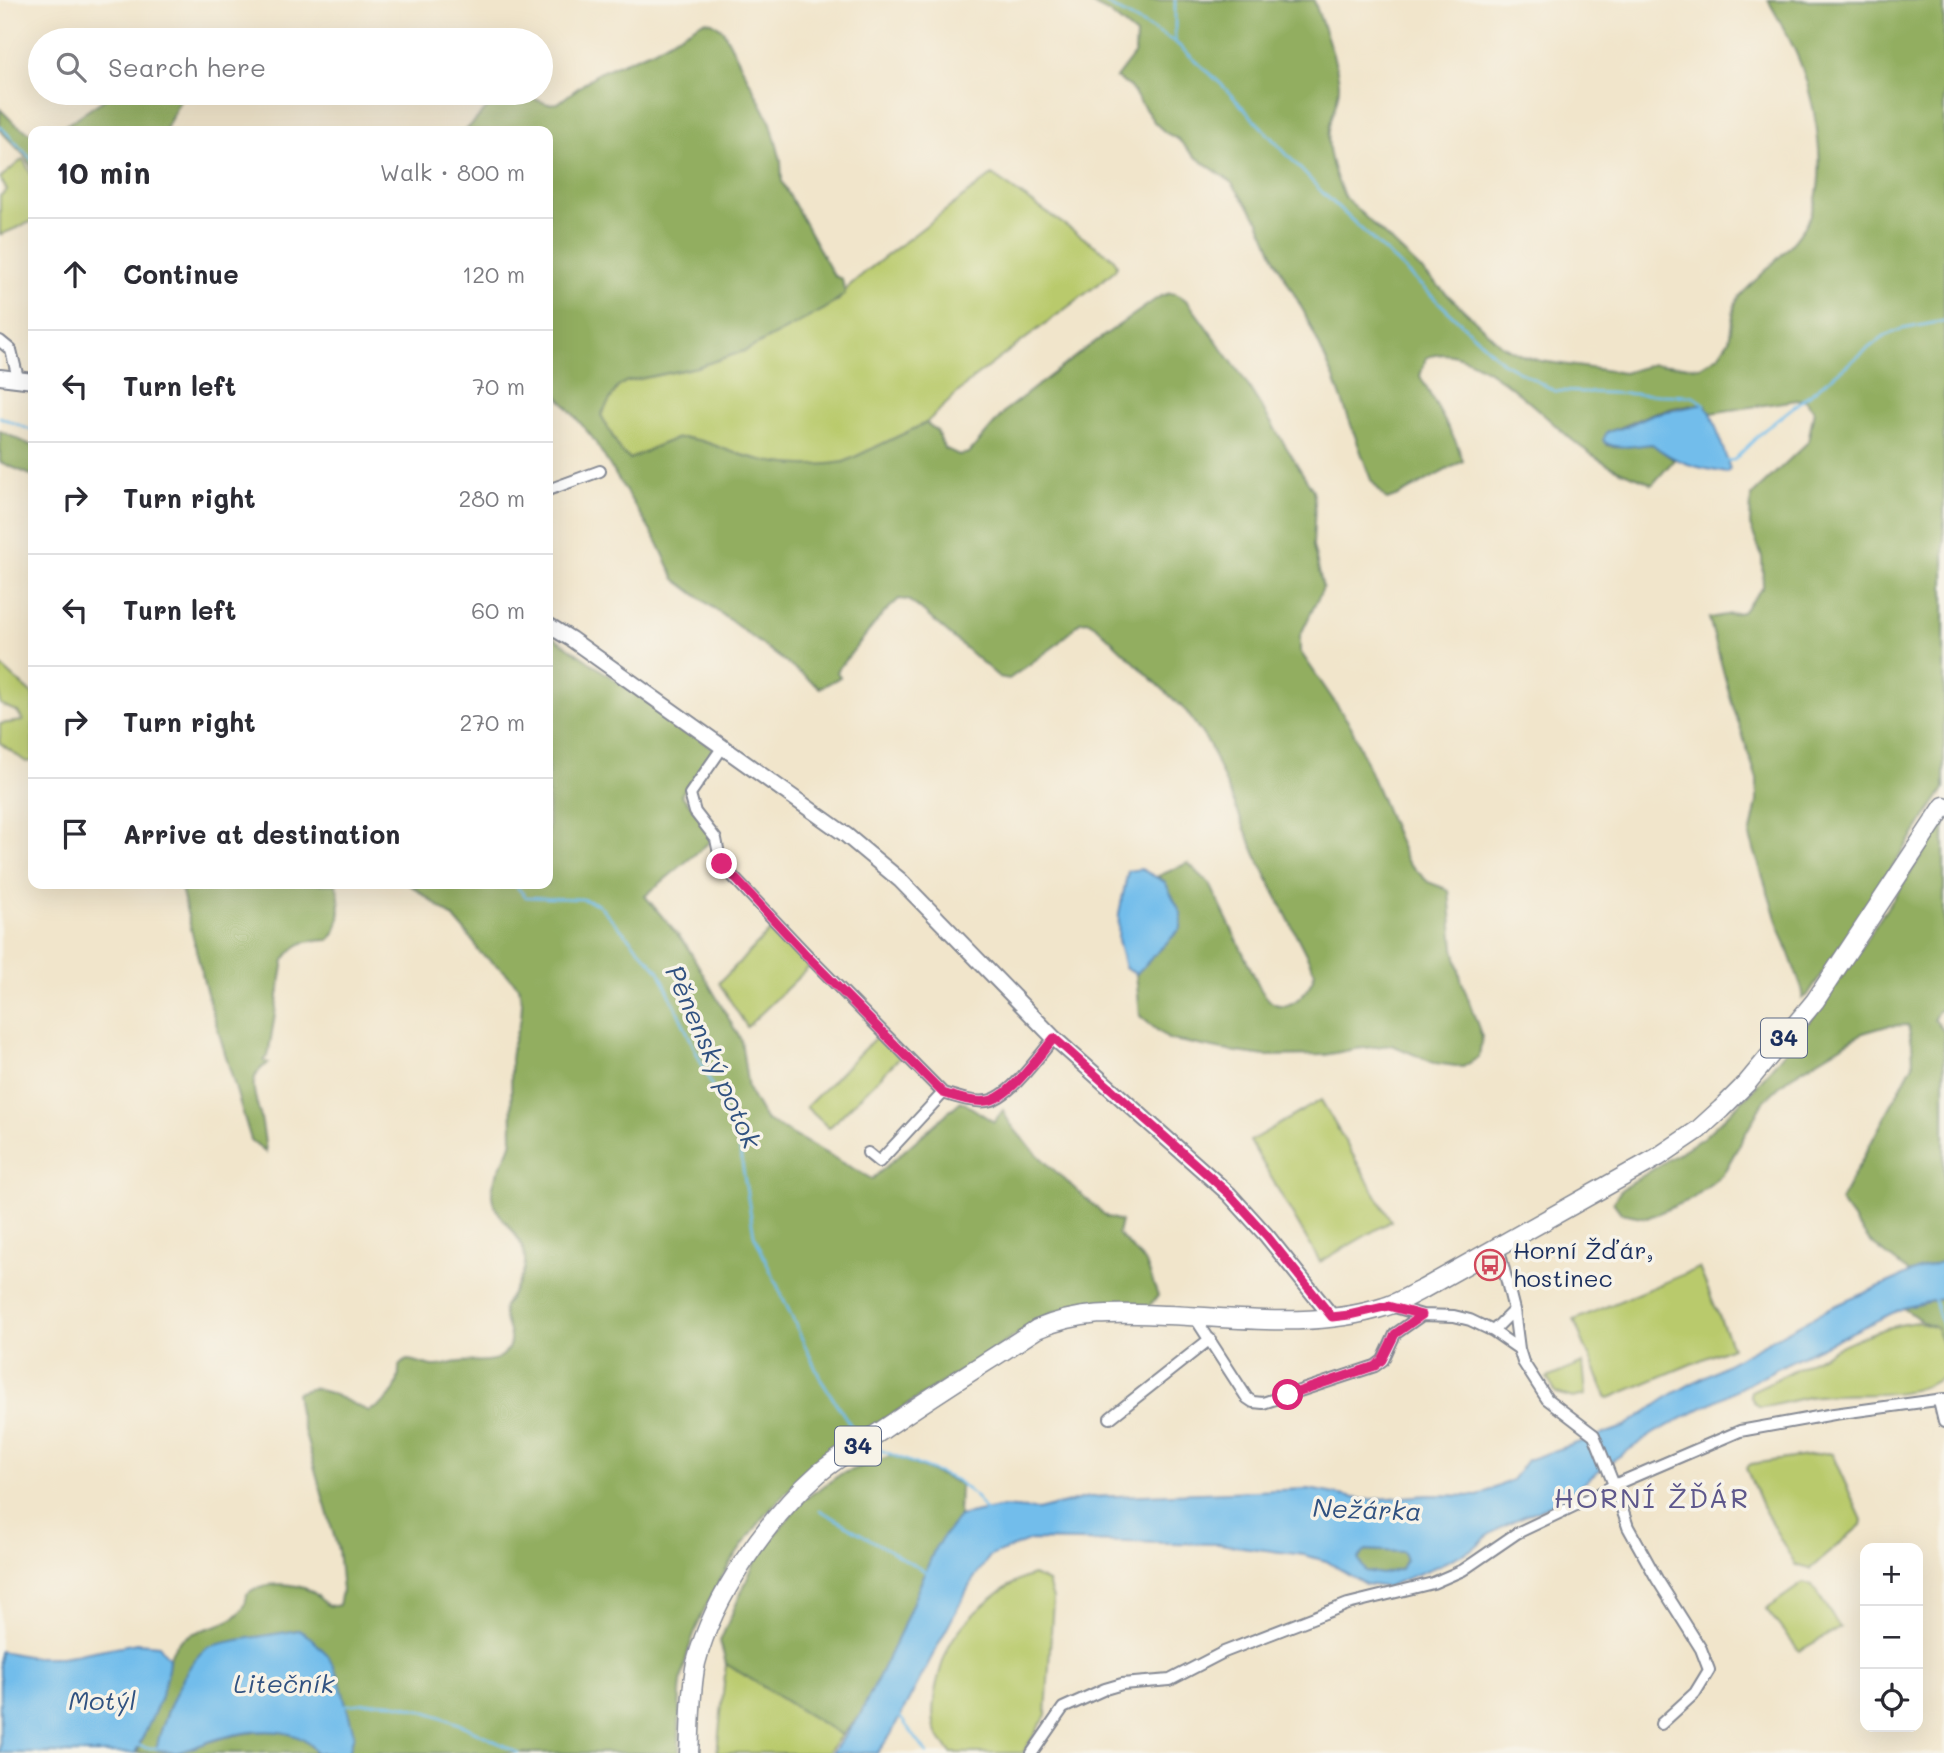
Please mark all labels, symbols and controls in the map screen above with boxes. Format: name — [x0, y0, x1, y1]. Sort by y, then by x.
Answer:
search box — [28, 28, 553, 105]
icon: search — [52, 48, 90, 86]
text: Search here — [108, 50, 266, 84]
text: 10 min — [56, 152, 151, 192]
text: Walk · 800 m — [380, 157, 525, 187]
icon: ahead — [56, 255, 94, 293]
text: Continue — [123, 257, 239, 291]
text: 120 m — [462, 259, 525, 289]
icon: left — [56, 367, 94, 405]
text: Turn left — [123, 369, 236, 403]
text: 70 m — [472, 371, 525, 401]
icon: right — [56, 479, 94, 517]
text: Turn right — [123, 481, 256, 515]
text: 280 m — [458, 483, 525, 513]
icon: left — [56, 591, 94, 629]
text: Turn left — [123, 593, 236, 627]
text: 60 m — [471, 595, 525, 625]
icon: right — [56, 703, 94, 741]
text: Turn right — [123, 705, 256, 739]
text: 270 m — [460, 707, 525, 737]
icon: arrive — [56, 815, 94, 853]
text: Arrive at destination — [123, 817, 400, 851]
route end — [706, 848, 737, 879]
water label: Pěnenský potok — [658, 960, 770, 1155]
road number: 34 — [1761, 1018, 1807, 1058]
place label: Horní Žďár, hostinec — [1513, 1234, 1654, 1293]
bus stop icon: Horní Žďár, hostinec — [1473, 1248, 1507, 1282]
route start — [1272, 1379, 1303, 1410]
road number: 34 — [835, 1427, 881, 1466]
district label: HORNÍ ŽĎÁR — [1554, 1479, 1750, 1515]
water label: Nežárka — [1312, 1490, 1422, 1528]
map controls — [1860, 1543, 1923, 1732]
button: + — [1860, 1543, 1923, 1606]
button: − — [1860, 1606, 1923, 1669]
water label: Litečník — [234, 1666, 336, 1700]
button: locate — [1860, 1669, 1923, 1732]
water label: Motýl — [68, 1683, 136, 1717]

